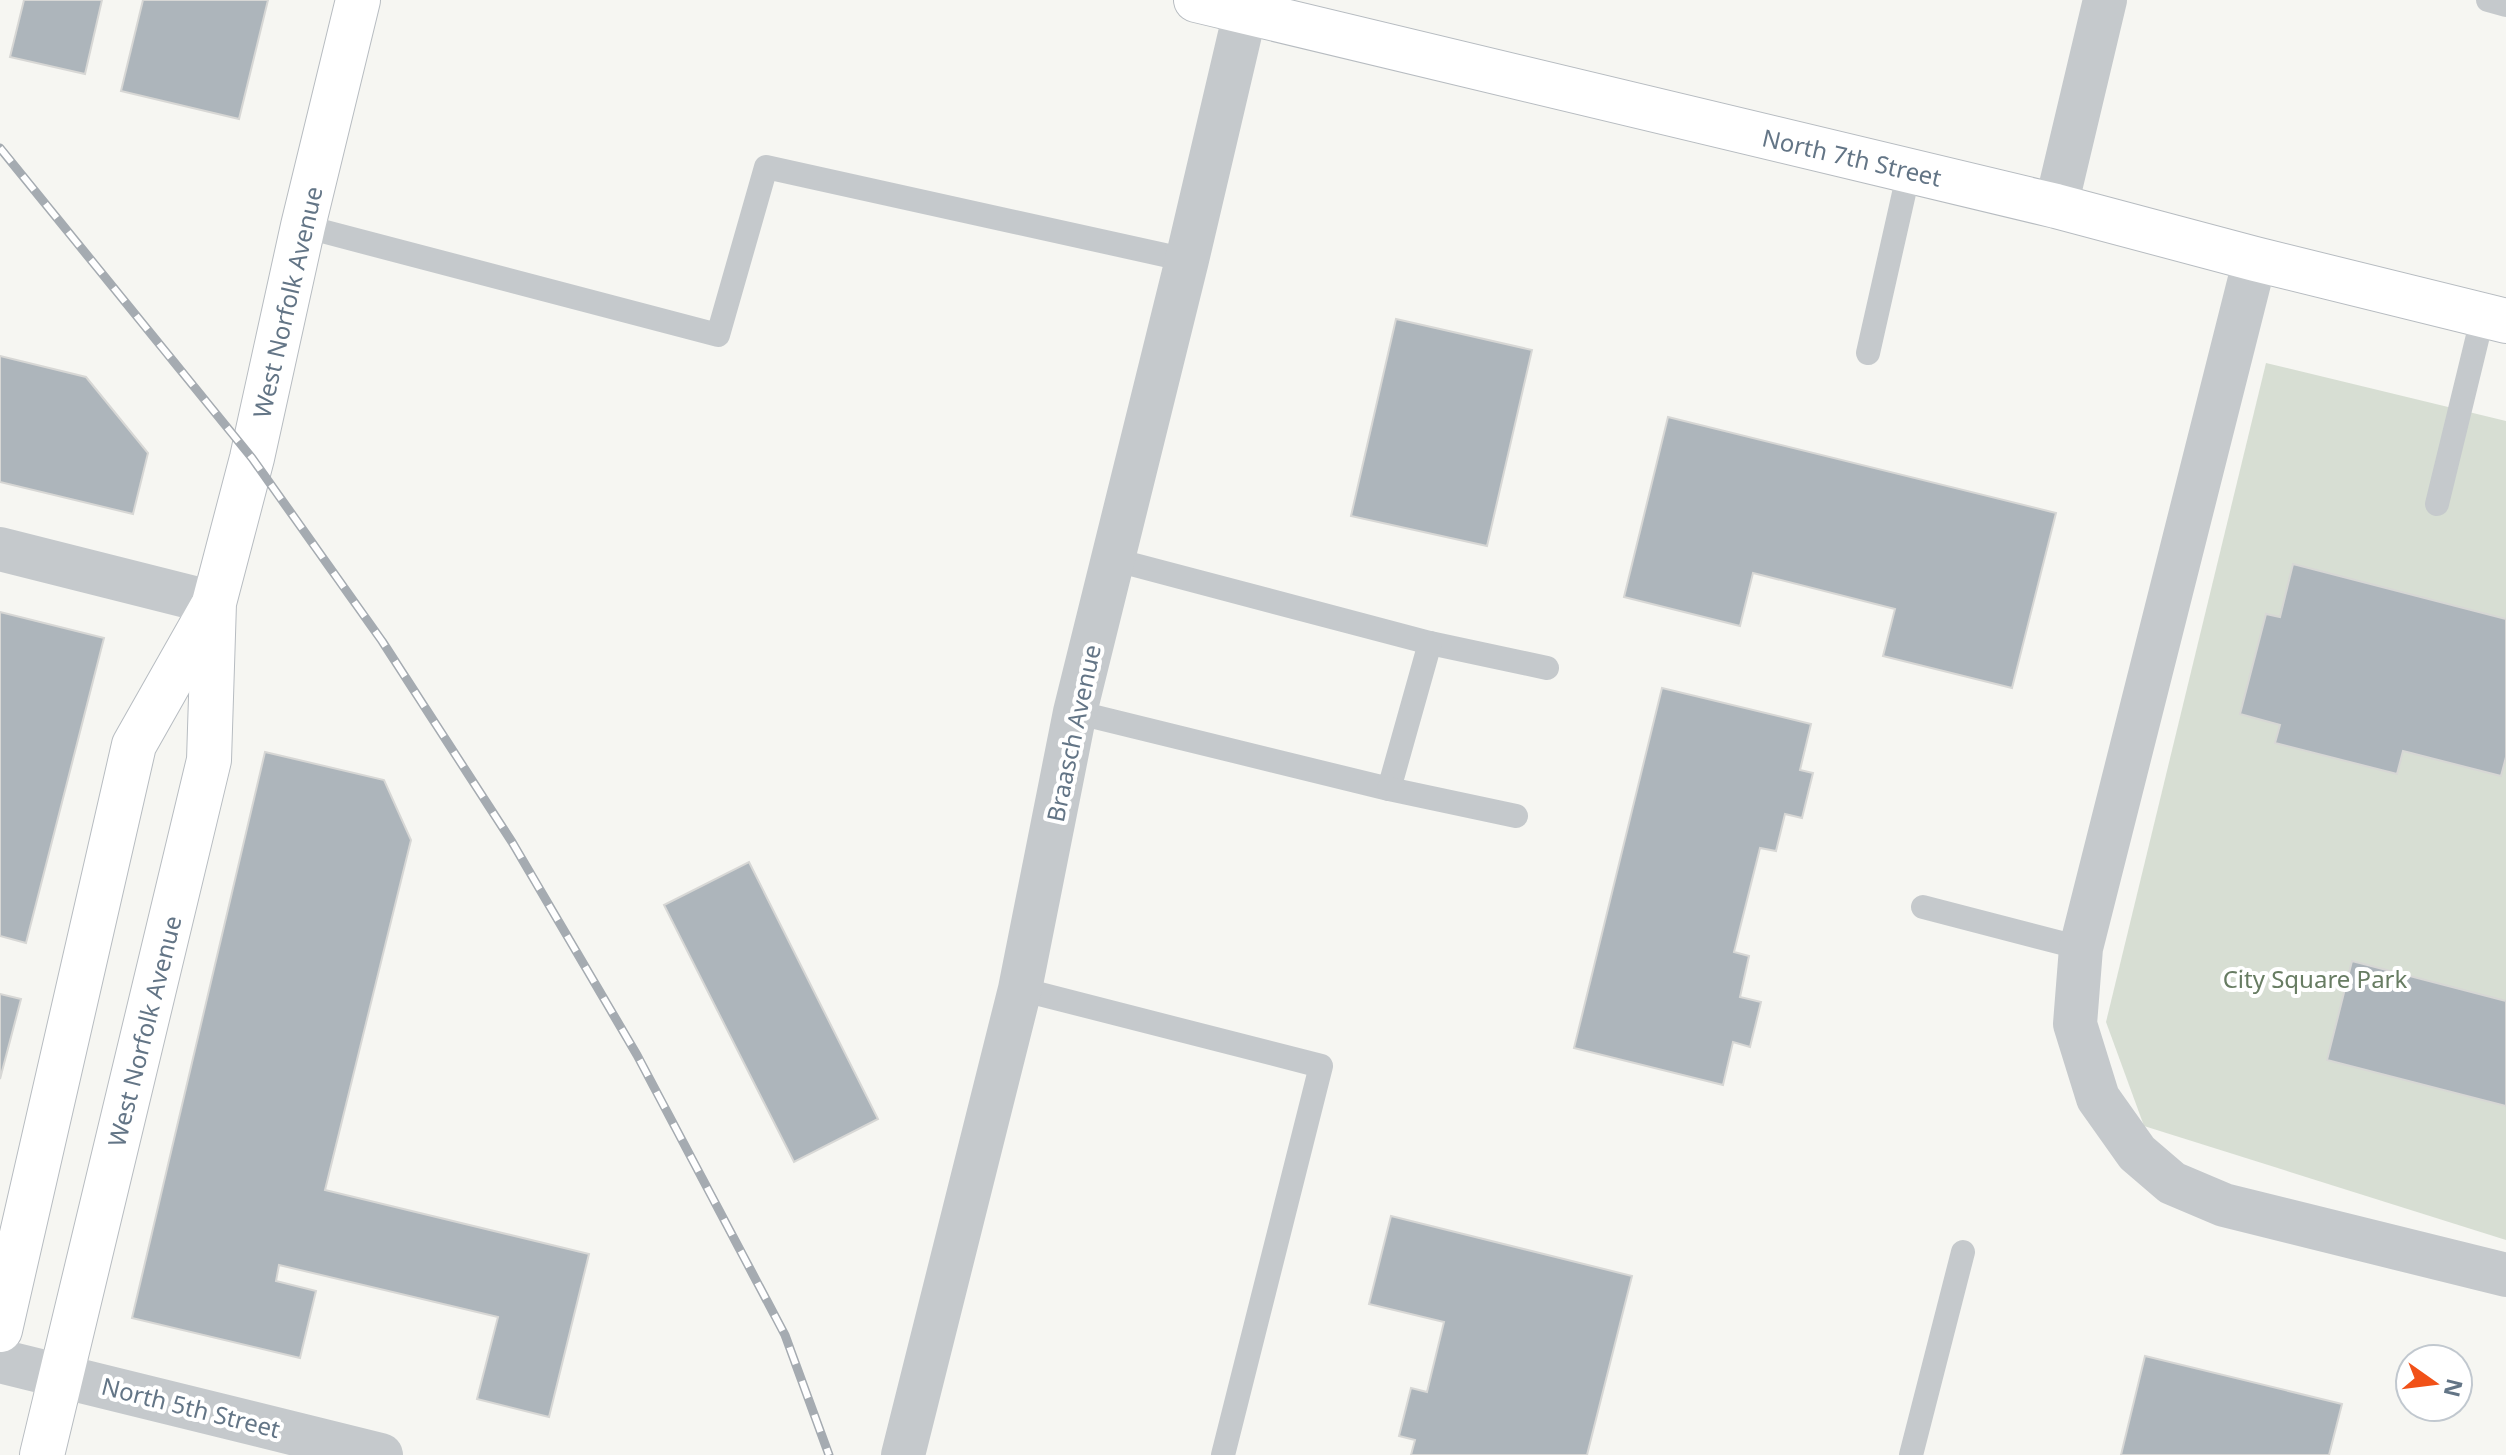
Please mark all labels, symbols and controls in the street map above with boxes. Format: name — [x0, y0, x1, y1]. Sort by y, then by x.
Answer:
street label: North 7th Street — [1759, 120, 1945, 194]
street label: West Norfolk Avenue — [244, 183, 330, 421]
street label: Braasch Avenue — [1038, 641, 1108, 825]
street label: West Norfolk Avenue — [99, 912, 189, 1150]
park label: City Square Park — [2223, 962, 2408, 995]
north arrow — [2394, 1343, 2474, 1423]
street label: North 5th Street — [98, 1369, 284, 1445]
text: N — [2438, 1376, 2471, 1400]

